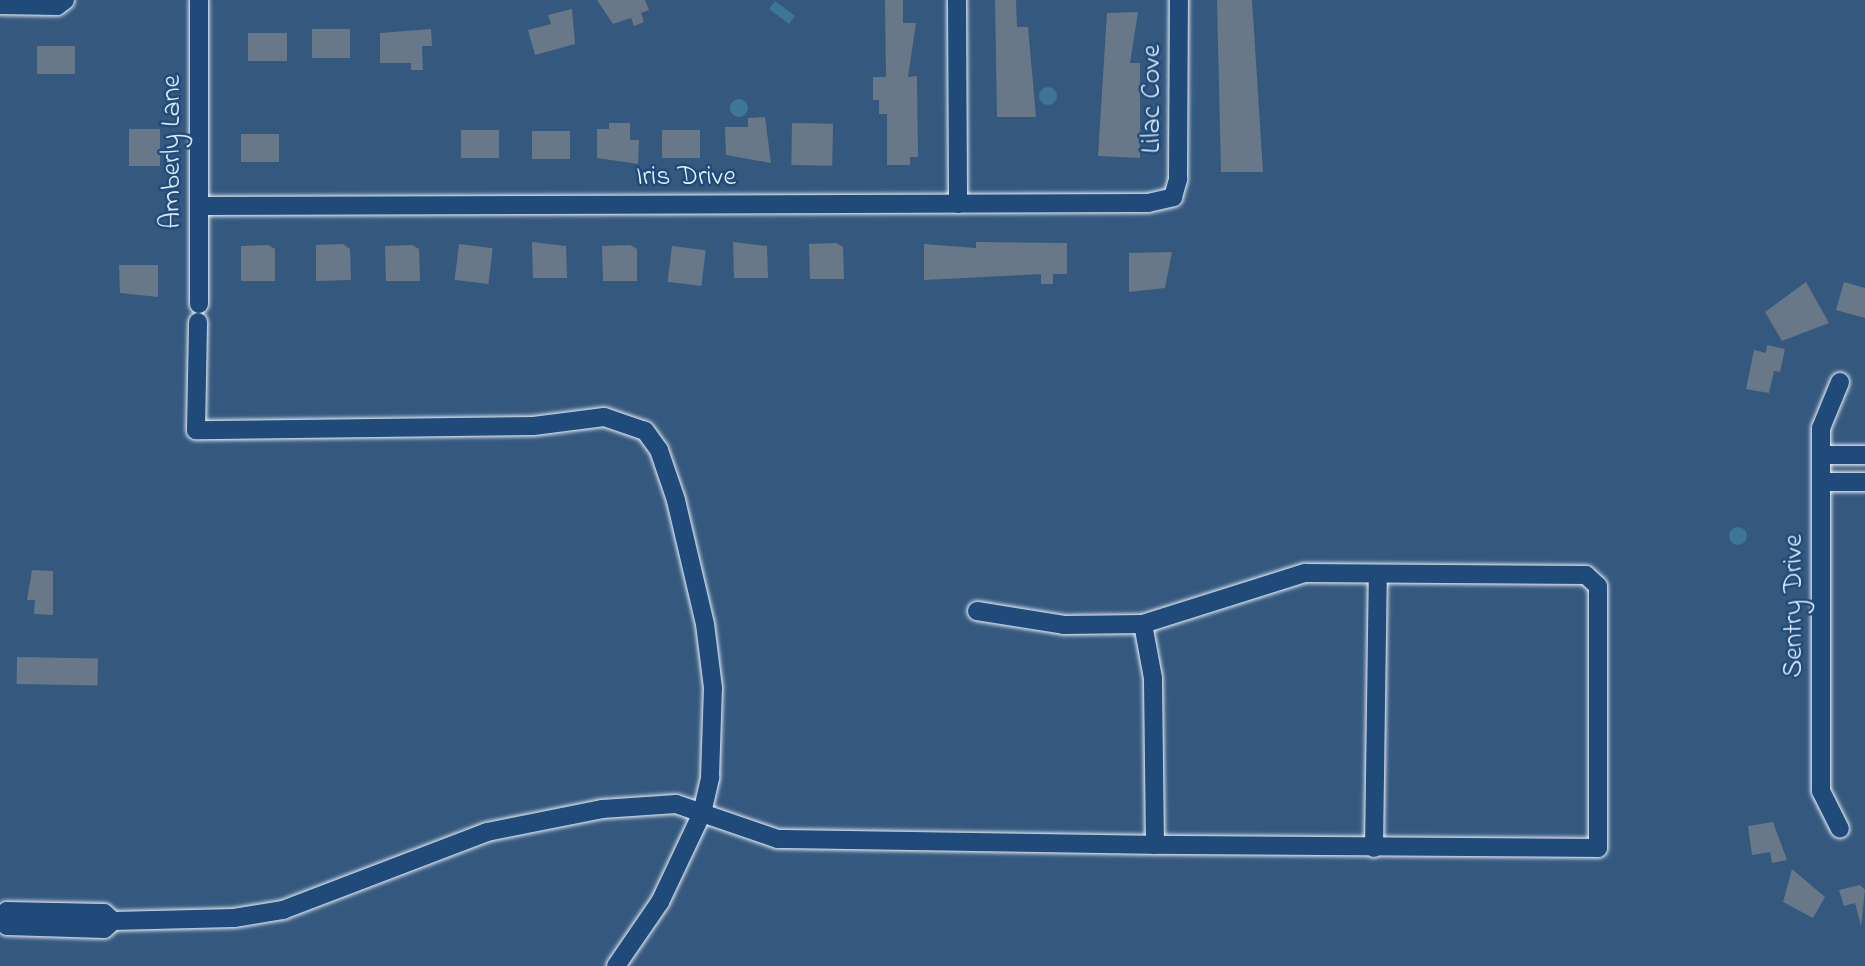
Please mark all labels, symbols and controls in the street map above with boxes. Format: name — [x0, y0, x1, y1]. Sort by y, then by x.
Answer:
street label: Lilac Cove — [1136, 45, 1170, 153]
street label: Amberly Lane — [156, 75, 190, 229]
street label: Iris Drive — [636, 161, 736, 195]
street label: Sentry Drive — [1778, 534, 1812, 678]

